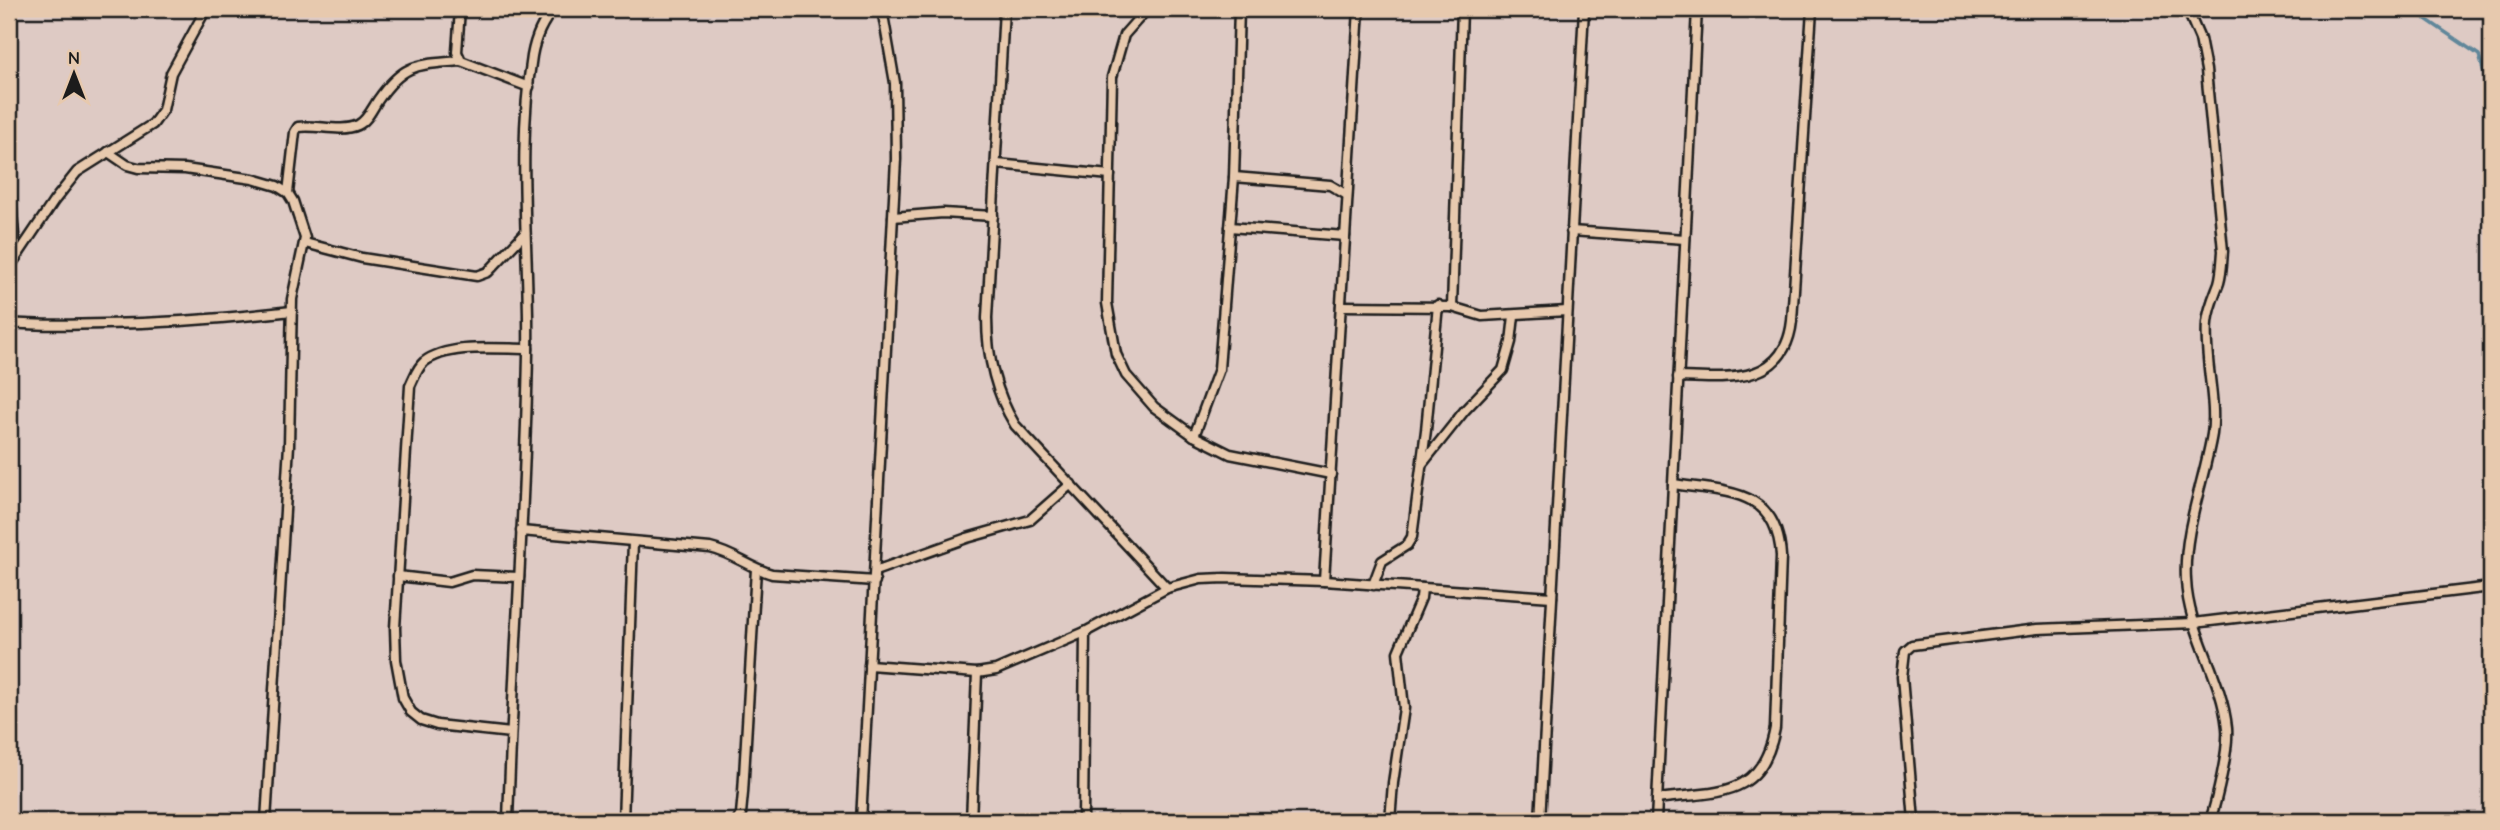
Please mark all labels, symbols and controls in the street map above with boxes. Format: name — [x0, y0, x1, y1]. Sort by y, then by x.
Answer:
north arrow — [38, 38, 108, 108]
text: N — [68, 47, 80, 69]

